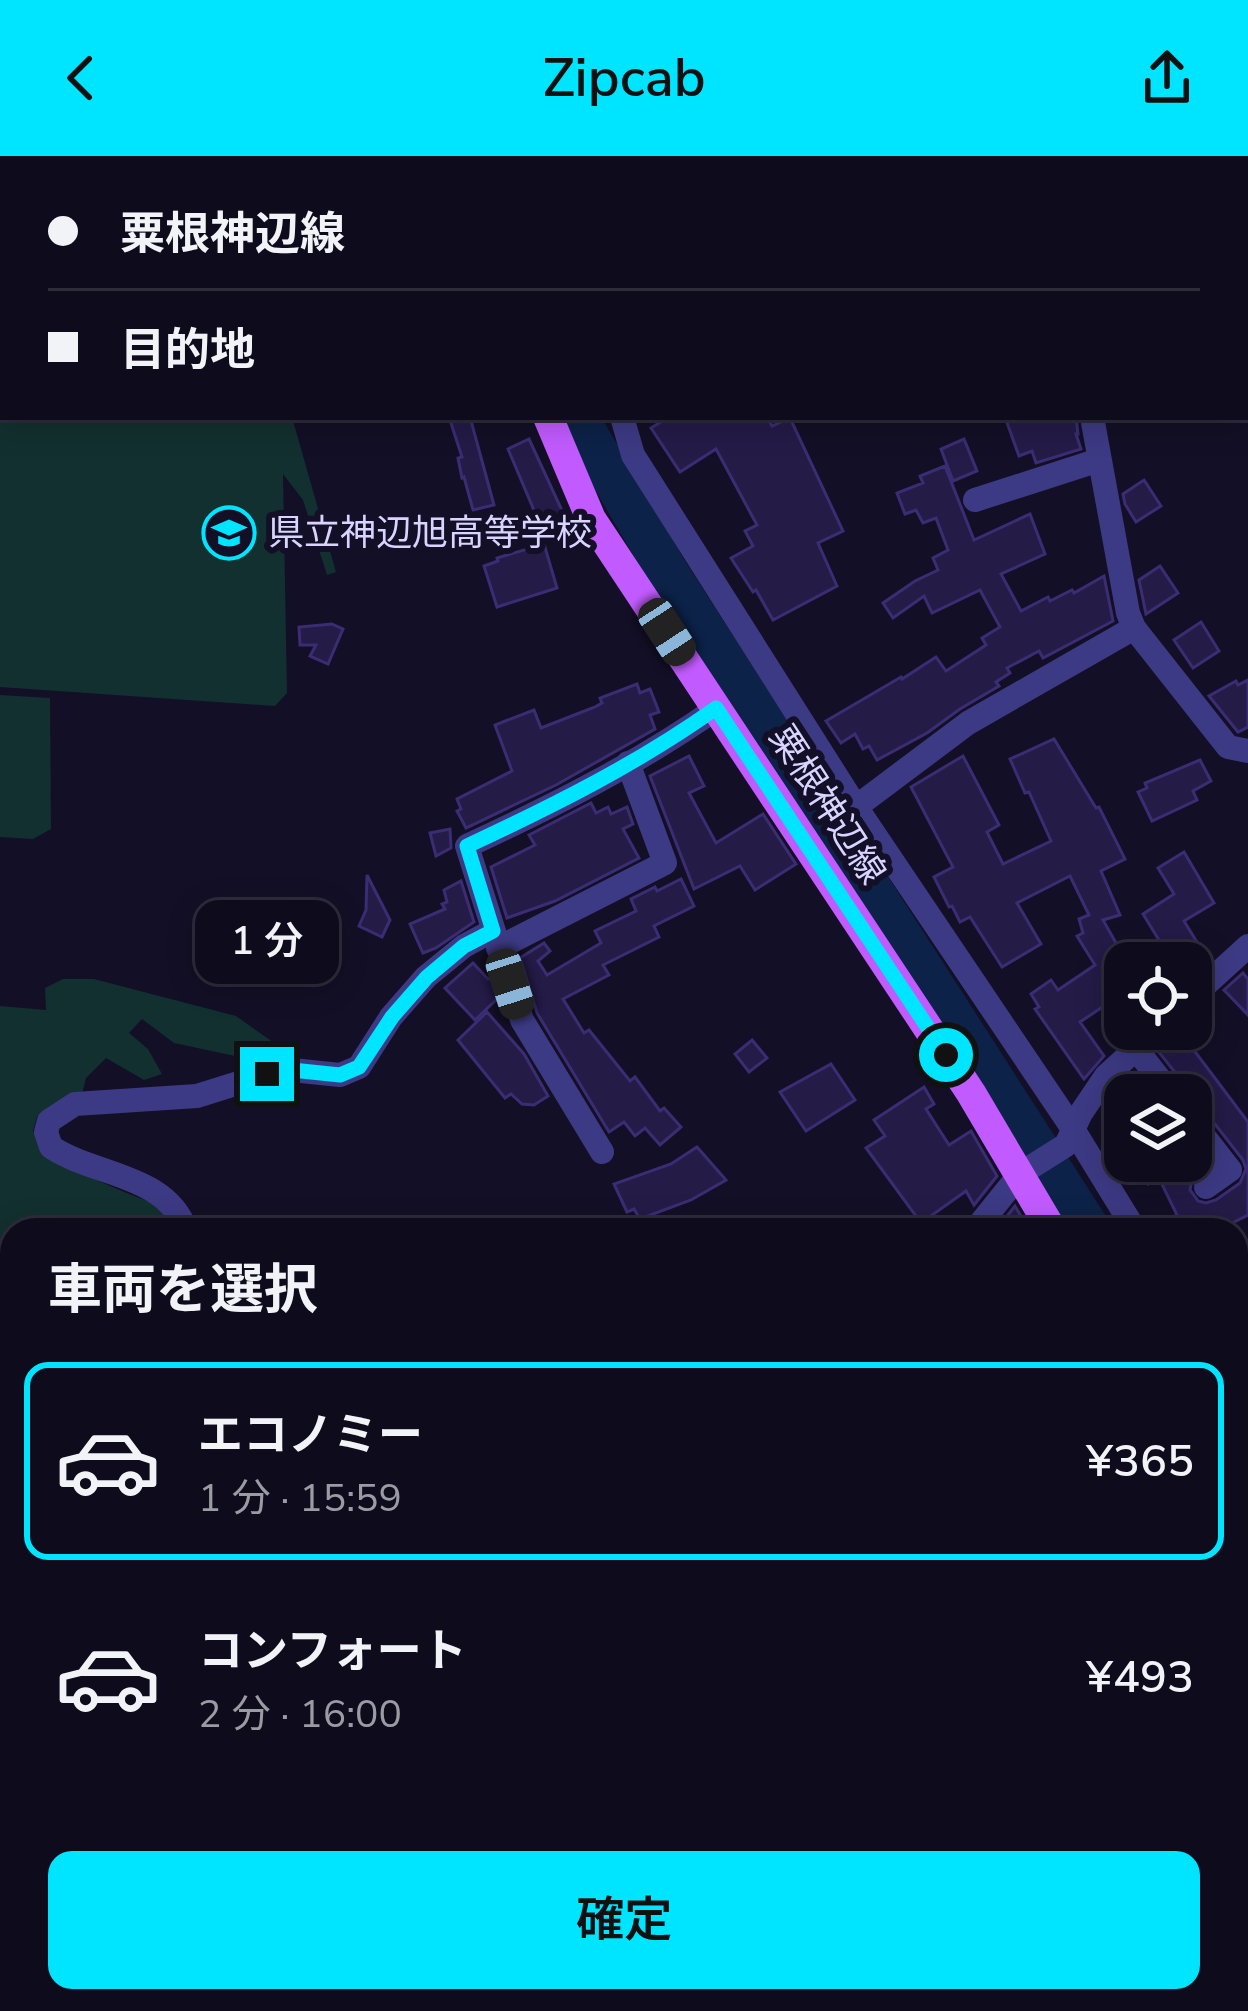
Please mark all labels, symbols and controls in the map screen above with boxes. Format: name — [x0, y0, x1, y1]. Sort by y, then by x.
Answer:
text: Zipcab — [542, 41, 706, 115]
icon: back — [48, 45, 114, 111]
icon: share — [1134, 45, 1200, 111]
text: 粟根神辺線 — [120, 204, 345, 265]
text: 目的地 — [120, 320, 255, 381]
school or university icon: 県立神辺旭高等学校 — [201, 505, 257, 561]
place label: 県立神辺旭高等学校 — [268, 509, 592, 558]
car — [632, 592, 702, 672]
street label: 粟根神辺線 — [757, 716, 897, 894]
callout: 1 分 — [195, 900, 339, 984]
text: 1 分 — [231, 915, 303, 968]
map controls — [1104, 942, 1212, 1182]
button: locate — [1104, 942, 1212, 1050]
car — [482, 944, 538, 1024]
route start — [919, 1028, 973, 1082]
route end — [240, 1047, 294, 1101]
button: layers — [1104, 1074, 1212, 1182]
text: 車両を選択 — [48, 1253, 318, 1327]
text: エコノミー — [198, 1405, 423, 1466]
icon: car — [54, 1407, 162, 1515]
text: ¥365 — [1086, 1431, 1194, 1492]
text: 1 分 · 15:59 — [198, 1472, 402, 1525]
text: コンフォート — [198, 1621, 467, 1682]
icon: car — [54, 1623, 162, 1731]
text: ¥493 — [1086, 1647, 1194, 1708]
text: 2 分 · 16:00 — [198, 1688, 402, 1741]
button: 確定 — [48, 1851, 1200, 1989]

